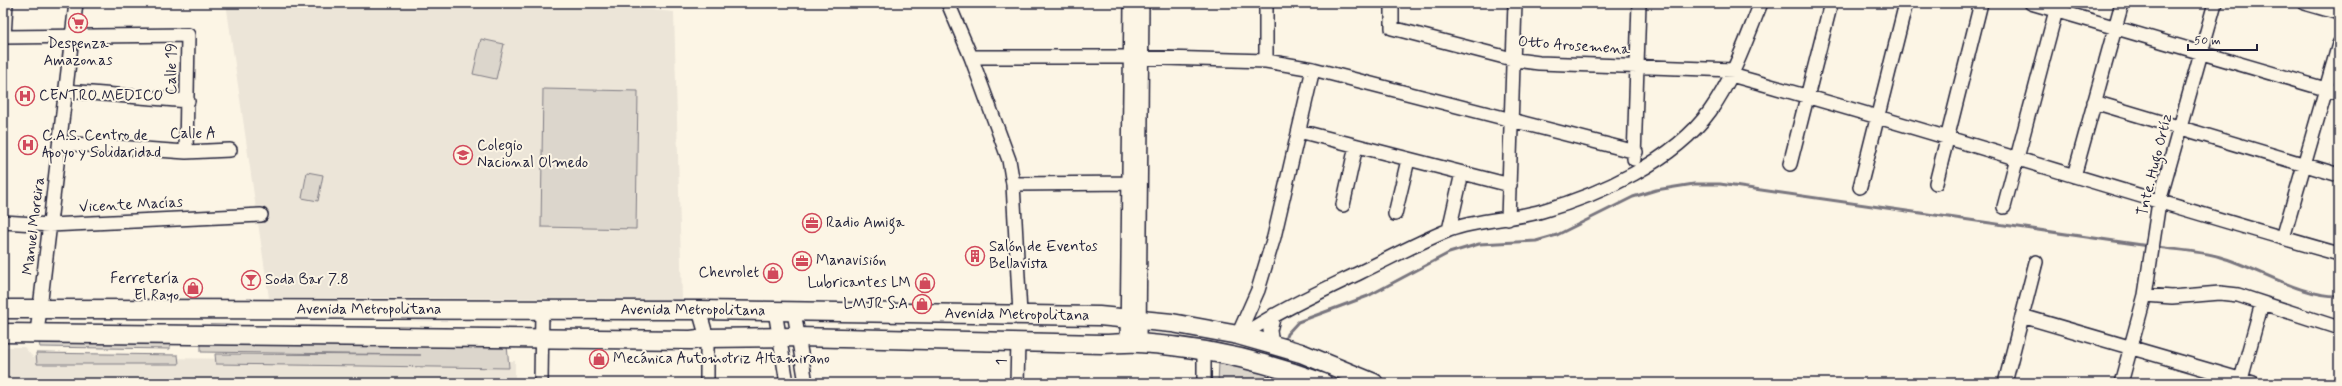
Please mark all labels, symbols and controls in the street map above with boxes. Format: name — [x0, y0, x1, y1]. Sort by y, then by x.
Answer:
supermarket icon: Despenza Amazonas — [67, 12, 89, 34]
scale bar — [2188, 26, 2257, 52]
street label: Otto Arosemena — [1517, 32, 1632, 60]
text: 50 m — [2194, 33, 2221, 49]
place label: Despenza Amazonas — [43, 34, 113, 71]
street label: Calle 19 — [162, 43, 182, 95]
hospital icon: CENTRO MEDICO — [14, 85, 36, 107]
place label: CENTRO MEDICO — [39, 86, 163, 106]
street label: Tnte. Hugo Ortíz — [2133, 112, 2178, 219]
street label: Calle A — [170, 124, 216, 144]
place label: C.A.S. Centro de Apoyo y Solidaridad — [42, 126, 161, 164]
hospital icon: C.A.S. Centro de Apoyo y Solidaridad — [17, 134, 39, 156]
place label: Colegio Nacional Olmedo — [477, 136, 588, 173]
school or university icon: Colegio Nacional Olmedo — [452, 144, 474, 166]
street label: Manuel Moreira — [18, 176, 50, 276]
street label: Vicente Macías — [79, 192, 184, 218]
office icon: Radio Amiga — [801, 212, 823, 234]
place label: Radio Amiga — [826, 213, 906, 234]
place label: Salón de Eventos Bellavista — [989, 237, 1098, 274]
building icon: Salón de Eventos Bellavista — [964, 245, 986, 267]
office icon: Manavisión — [791, 250, 813, 272]
place label: Manavisión — [816, 251, 886, 271]
shop icon: Chevrolet — [762, 262, 784, 284]
place label: Chevrolet — [698, 263, 759, 283]
place label: Ferretería El Rayo — [110, 269, 179, 306]
bar icon: Soda Bar 7.8 — [240, 269, 262, 291]
place label: Soda Bar 7.8 — [265, 270, 349, 290]
shop icon: Lubricantes LM — [914, 272, 936, 294]
place label: Lubricantes LM — [807, 273, 911, 293]
shop icon: Ferretería El Rayo — [182, 277, 204, 299]
shop icon: LMJR S.A — [911, 293, 933, 315]
place label: LMJR S.A — [843, 294, 908, 314]
street label: Avenida Metropolitana — [297, 299, 441, 320]
street label: Avenida Metropolitana — [621, 300, 766, 321]
street label: Avenida Metropolitana — [944, 304, 1090, 326]
shop icon: Mecánica Automotriz Altamirano — [588, 348, 610, 370]
place label: Mecánica Automotriz Altamirano — [613, 349, 830, 369]
street label: 1 — [992, 358, 1012, 366]

